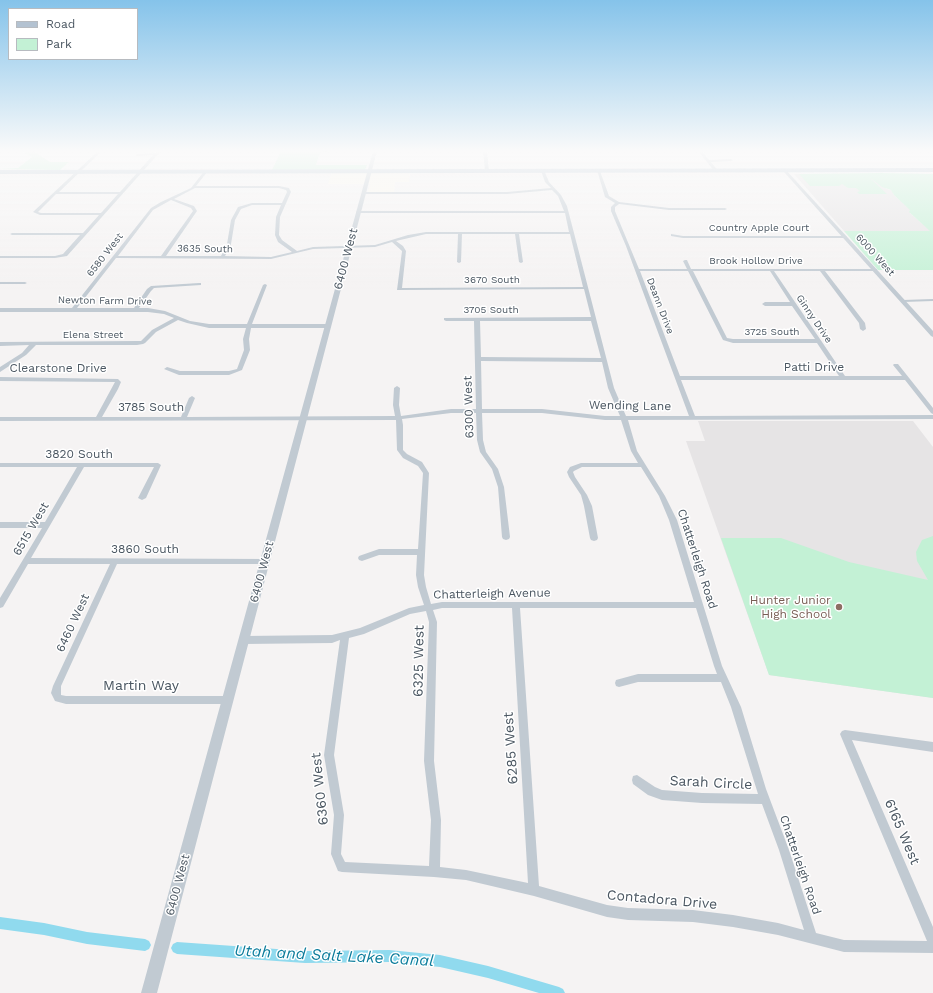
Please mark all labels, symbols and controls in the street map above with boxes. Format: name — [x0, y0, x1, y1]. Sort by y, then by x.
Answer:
legend — [8, 8, 138, 60]
text: Road — [46, 17, 75, 31]
text: Park — [46, 37, 72, 51]
street label: Country Apple Court — [709, 222, 809, 234]
street label: 6400 West — [331, 227, 361, 291]
street label: 6580 West — [84, 231, 126, 279]
street label: 6000 West — [853, 231, 897, 279]
street label: 3635 South — [177, 243, 233, 255]
street label: Brook Hollow Drive — [709, 255, 803, 267]
street label: 3670 South — [464, 274, 520, 286]
street label: Deann Drive — [644, 276, 676, 336]
street label: Ginny Drive — [793, 293, 835, 345]
street label: Newton Farm Drive — [58, 294, 152, 308]
street label: 3705 South — [463, 304, 519, 316]
street label: 3725 South — [744, 326, 800, 338]
street label: Elena Street — [63, 329, 123, 341]
street label: Patti Drive — [784, 360, 844, 374]
street label: Clearstone Drive — [9, 361, 107, 375]
street label: 6300 West — [461, 375, 477, 439]
street label: Wending Lane — [589, 398, 671, 414]
street label: 3785 South — [118, 400, 184, 414]
street label: 3820 South — [45, 447, 113, 461]
street label: 6515 West — [10, 500, 52, 558]
street label: Chatterleigh Road — [674, 507, 720, 611]
street label: 6400 West — [247, 540, 277, 604]
street label: 3860 South — [111, 542, 179, 556]
street label: Chatterleigh Avenue — [433, 586, 551, 602]
street label: 6460 West — [53, 591, 93, 655]
place label: Hunter Junior High School — [750, 593, 831, 621]
marker: Hunter Junior High School — [834, 602, 844, 612]
street label: 6325 West — [410, 625, 428, 697]
street label: Martin Way — [103, 678, 179, 694]
street label: 6285 West — [500, 711, 522, 785]
street label: 6360 West — [308, 752, 332, 826]
street label: Sarah Circle — [669, 772, 753, 794]
street label: 6165 West — [881, 797, 923, 867]
street label: Chatterleigh Road — [776, 813, 824, 917]
street label: 6400 West — [163, 853, 193, 917]
street label: Contadora Drive — [606, 887, 718, 913]
water label: Utah and Salt Lake Canal — [234, 941, 434, 971]

